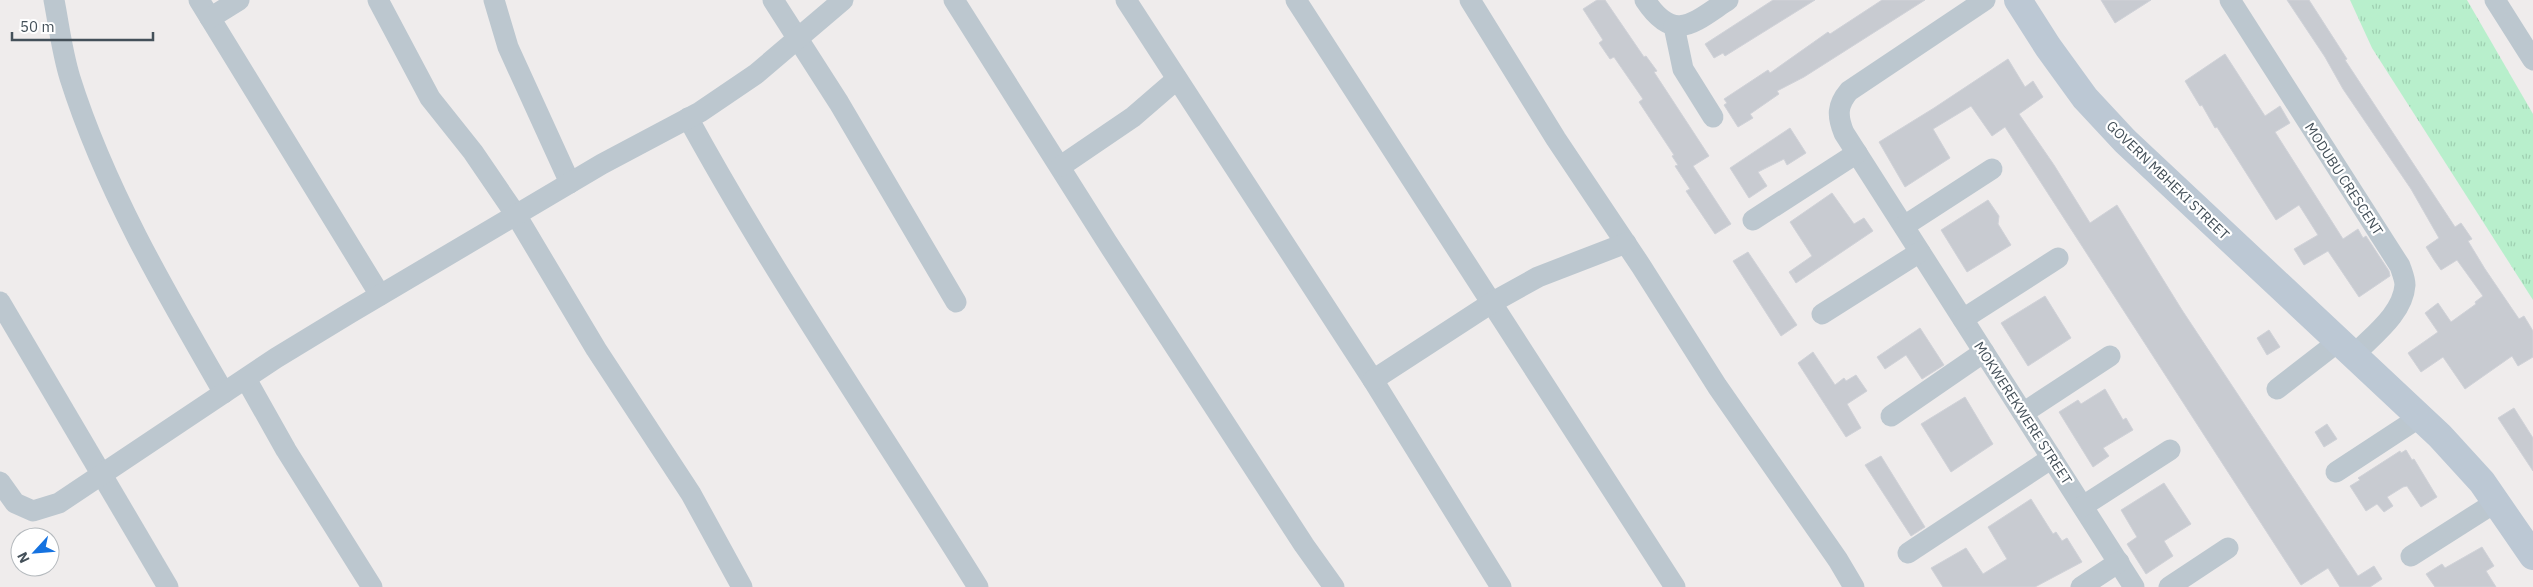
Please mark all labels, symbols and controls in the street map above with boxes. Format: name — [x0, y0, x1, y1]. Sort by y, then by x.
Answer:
scale bar — [12, 10, 154, 42]
text: 50 m — [20, 17, 55, 36]
street label: GOVERN MBHEKI STREET — [2103, 117, 2233, 243]
street label: MODUBU CRESCENT — [2301, 119, 2387, 239]
street label: MOKWEREKWERE STREET — [1970, 338, 2076, 488]
north arrow — [10, 527, 60, 577]
text: N — [13, 549, 34, 566]

